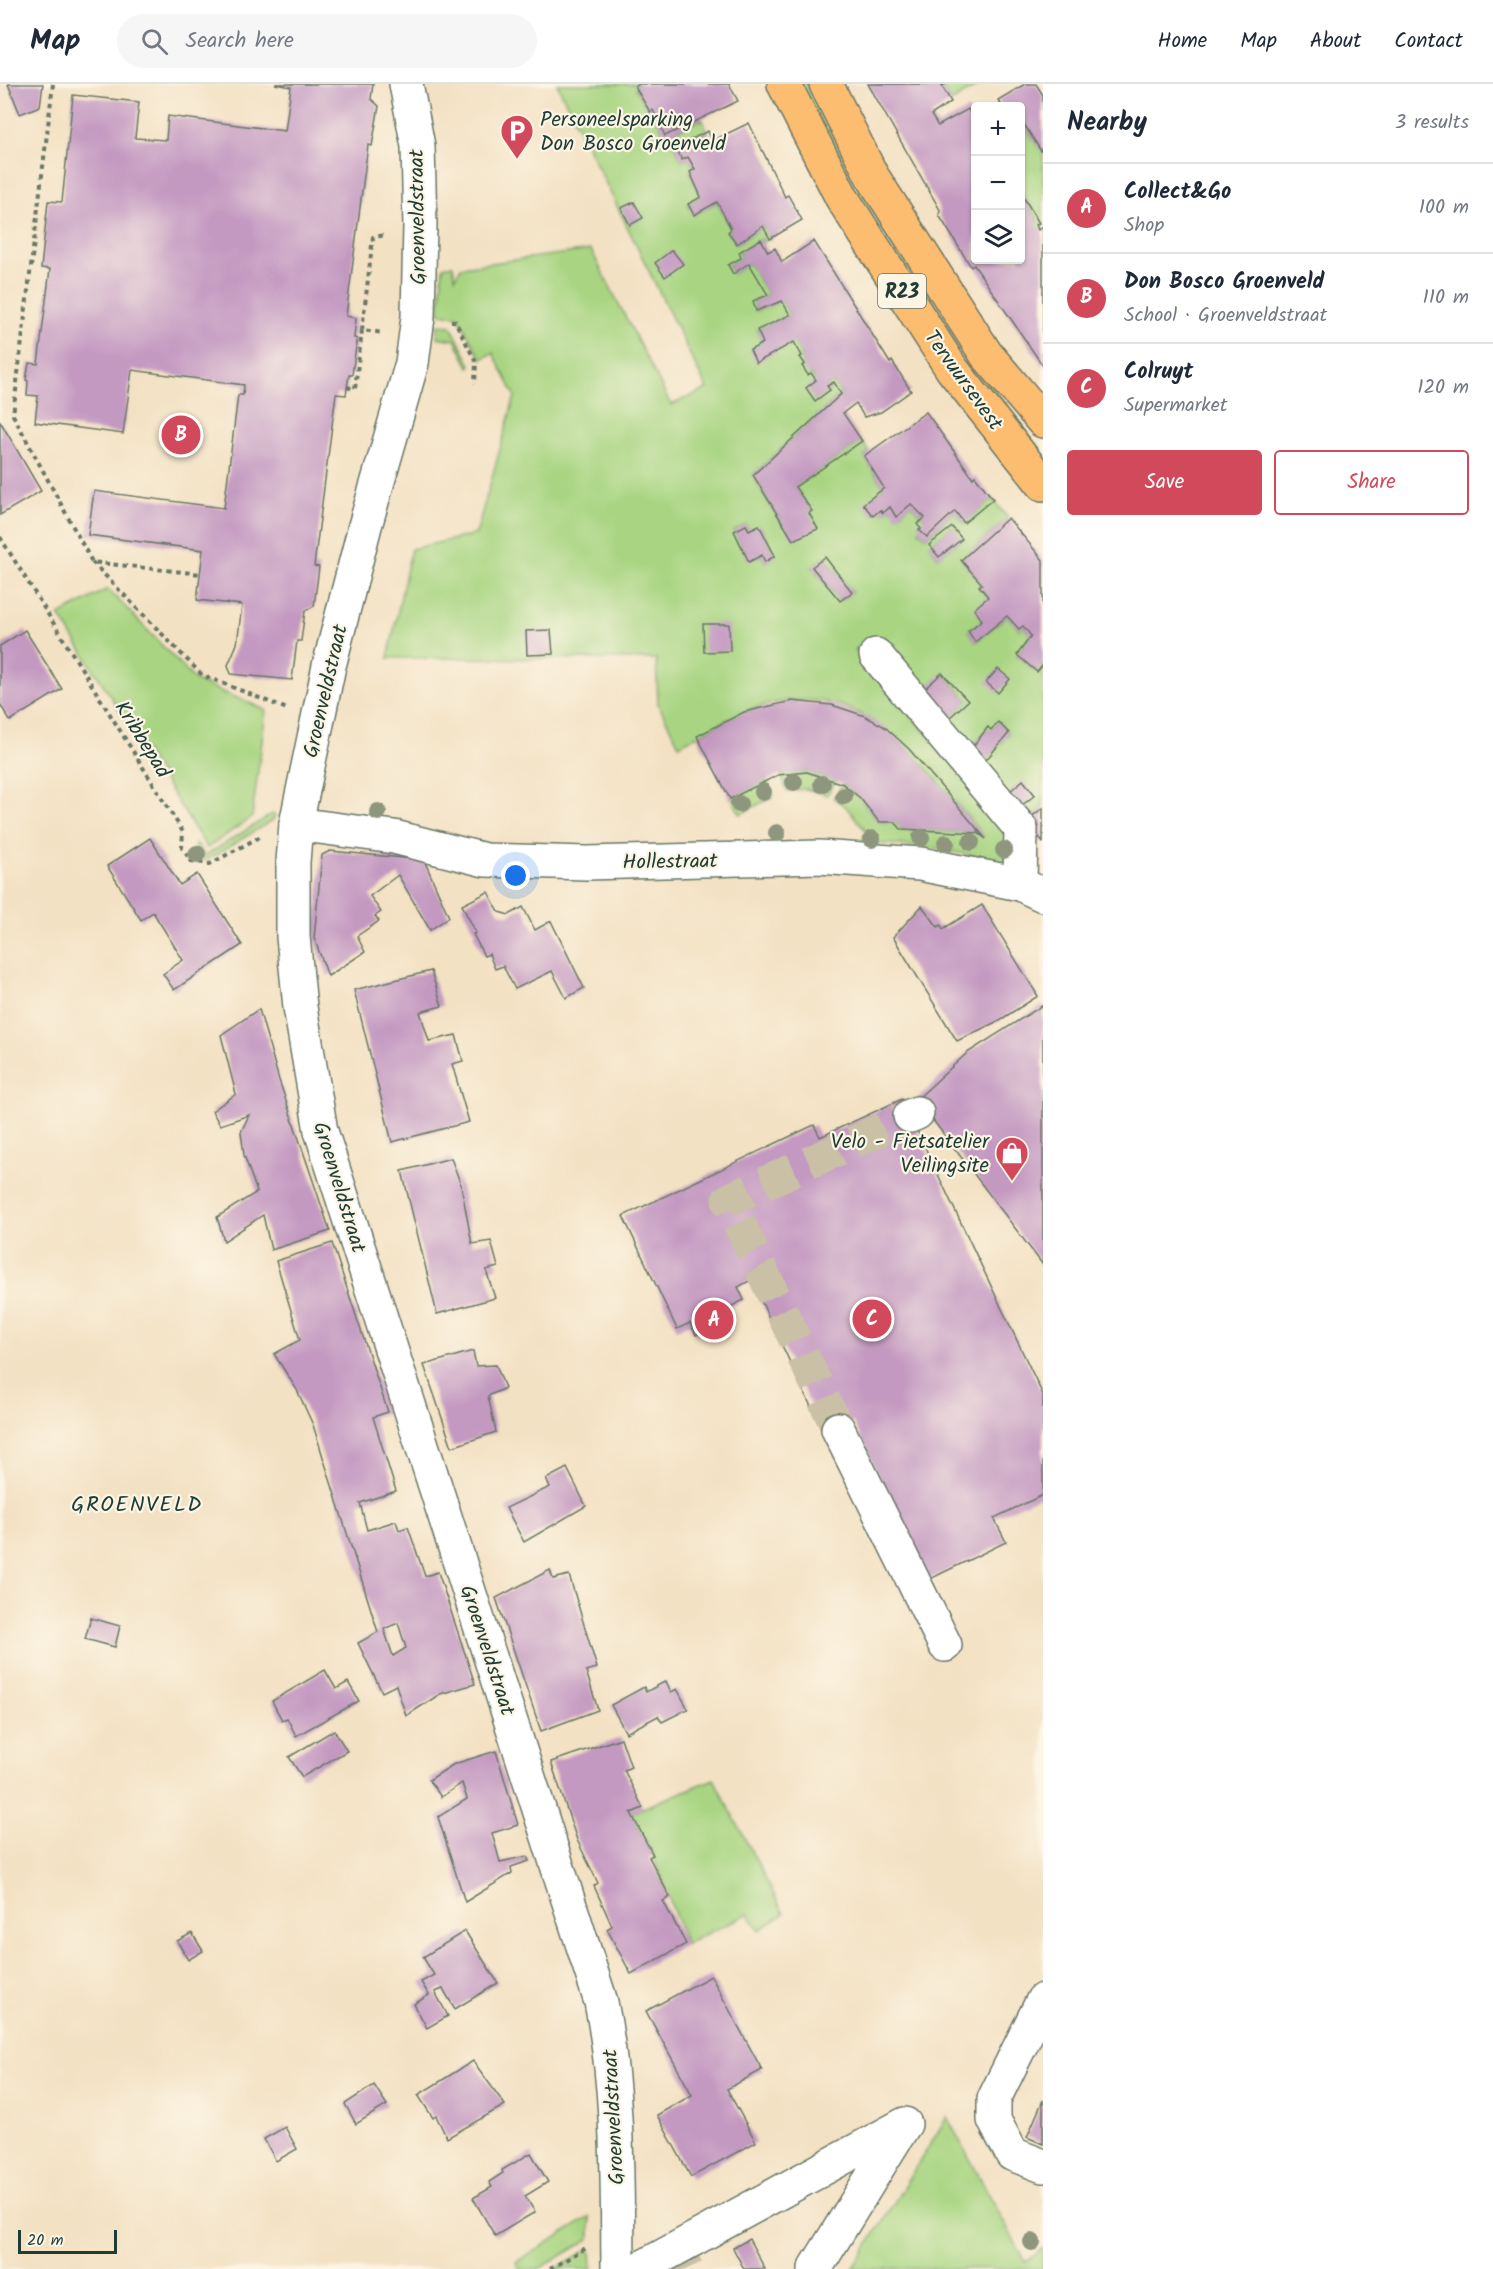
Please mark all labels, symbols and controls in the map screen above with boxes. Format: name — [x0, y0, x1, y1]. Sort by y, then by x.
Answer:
search box — [117, 14, 537, 68]
text: Map — [30, 19, 81, 64]
text: Search here — [186, 24, 294, 59]
icon: search — [138, 25, 171, 58]
text: Home — [1158, 25, 1207, 58]
text: Map — [1240, 25, 1277, 58]
text: About — [1310, 25, 1361, 58]
text: Contact — [1394, 25, 1463, 58]
map controls — [971, 102, 1025, 264]
button: + — [971, 102, 1025, 156]
text: Nearby — [1067, 102, 1147, 144]
place label: Personeelsparking Don Bosco Groenveld — [540, 104, 726, 161]
text: 3 results — [1395, 107, 1469, 139]
parking icon: Personeelsparking Don Bosco Groenveld — [499, 113, 535, 160]
street label: Groenveldstraat — [401, 148, 436, 285]
button: − — [971, 156, 1025, 210]
text: Collect&Go — [1124, 175, 1231, 210]
text: A — [1080, 192, 1093, 224]
text: 100 m — [1419, 192, 1469, 224]
button: layers — [971, 210, 1025, 264]
text: Shop — [1124, 210, 1164, 242]
text: Don Bosco Groenveld — [1124, 265, 1324, 300]
road number: R23 — [878, 274, 926, 308]
text: B — [1080, 282, 1093, 314]
text: 110 m — [1423, 282, 1469, 314]
text: School · Groenveldstraat — [1124, 300, 1327, 332]
street label: Tervuursevest — [915, 324, 1011, 439]
text: Colruyt — [1124, 355, 1193, 390]
text: C — [1080, 372, 1093, 404]
text: 120 m — [1417, 372, 1469, 404]
text: Supermarket — [1124, 390, 1227, 422]
pin: B — [162, 412, 201, 458]
button: Save — [1067, 450, 1262, 515]
button: Share — [1274, 450, 1469, 515]
street label: Groenveldstraat — [295, 621, 358, 761]
street label: Kribbepad — [105, 694, 179, 786]
street label: Hollestraat — [622, 845, 719, 880]
your location — [501, 861, 530, 890]
street label: Groenveldstraat — [303, 1118, 374, 1258]
place label: Velo - Fietsatelier Veilingsite — [831, 1126, 990, 1183]
shop icon: Velo - Fietsatelier Veilingsite — [994, 1135, 1030, 1182]
pin: C — [852, 1296, 892, 1342]
pin: A — [694, 1298, 734, 1342]
district label: GROENVELD — [71, 1488, 203, 1523]
street label: Groenveldstraat — [450, 1581, 524, 1721]
street label: Groenveldstraat — [594, 2047, 635, 2186]
scale bar — [18, 2227, 117, 2254]
text: 20 m — [27, 2228, 63, 2253]

